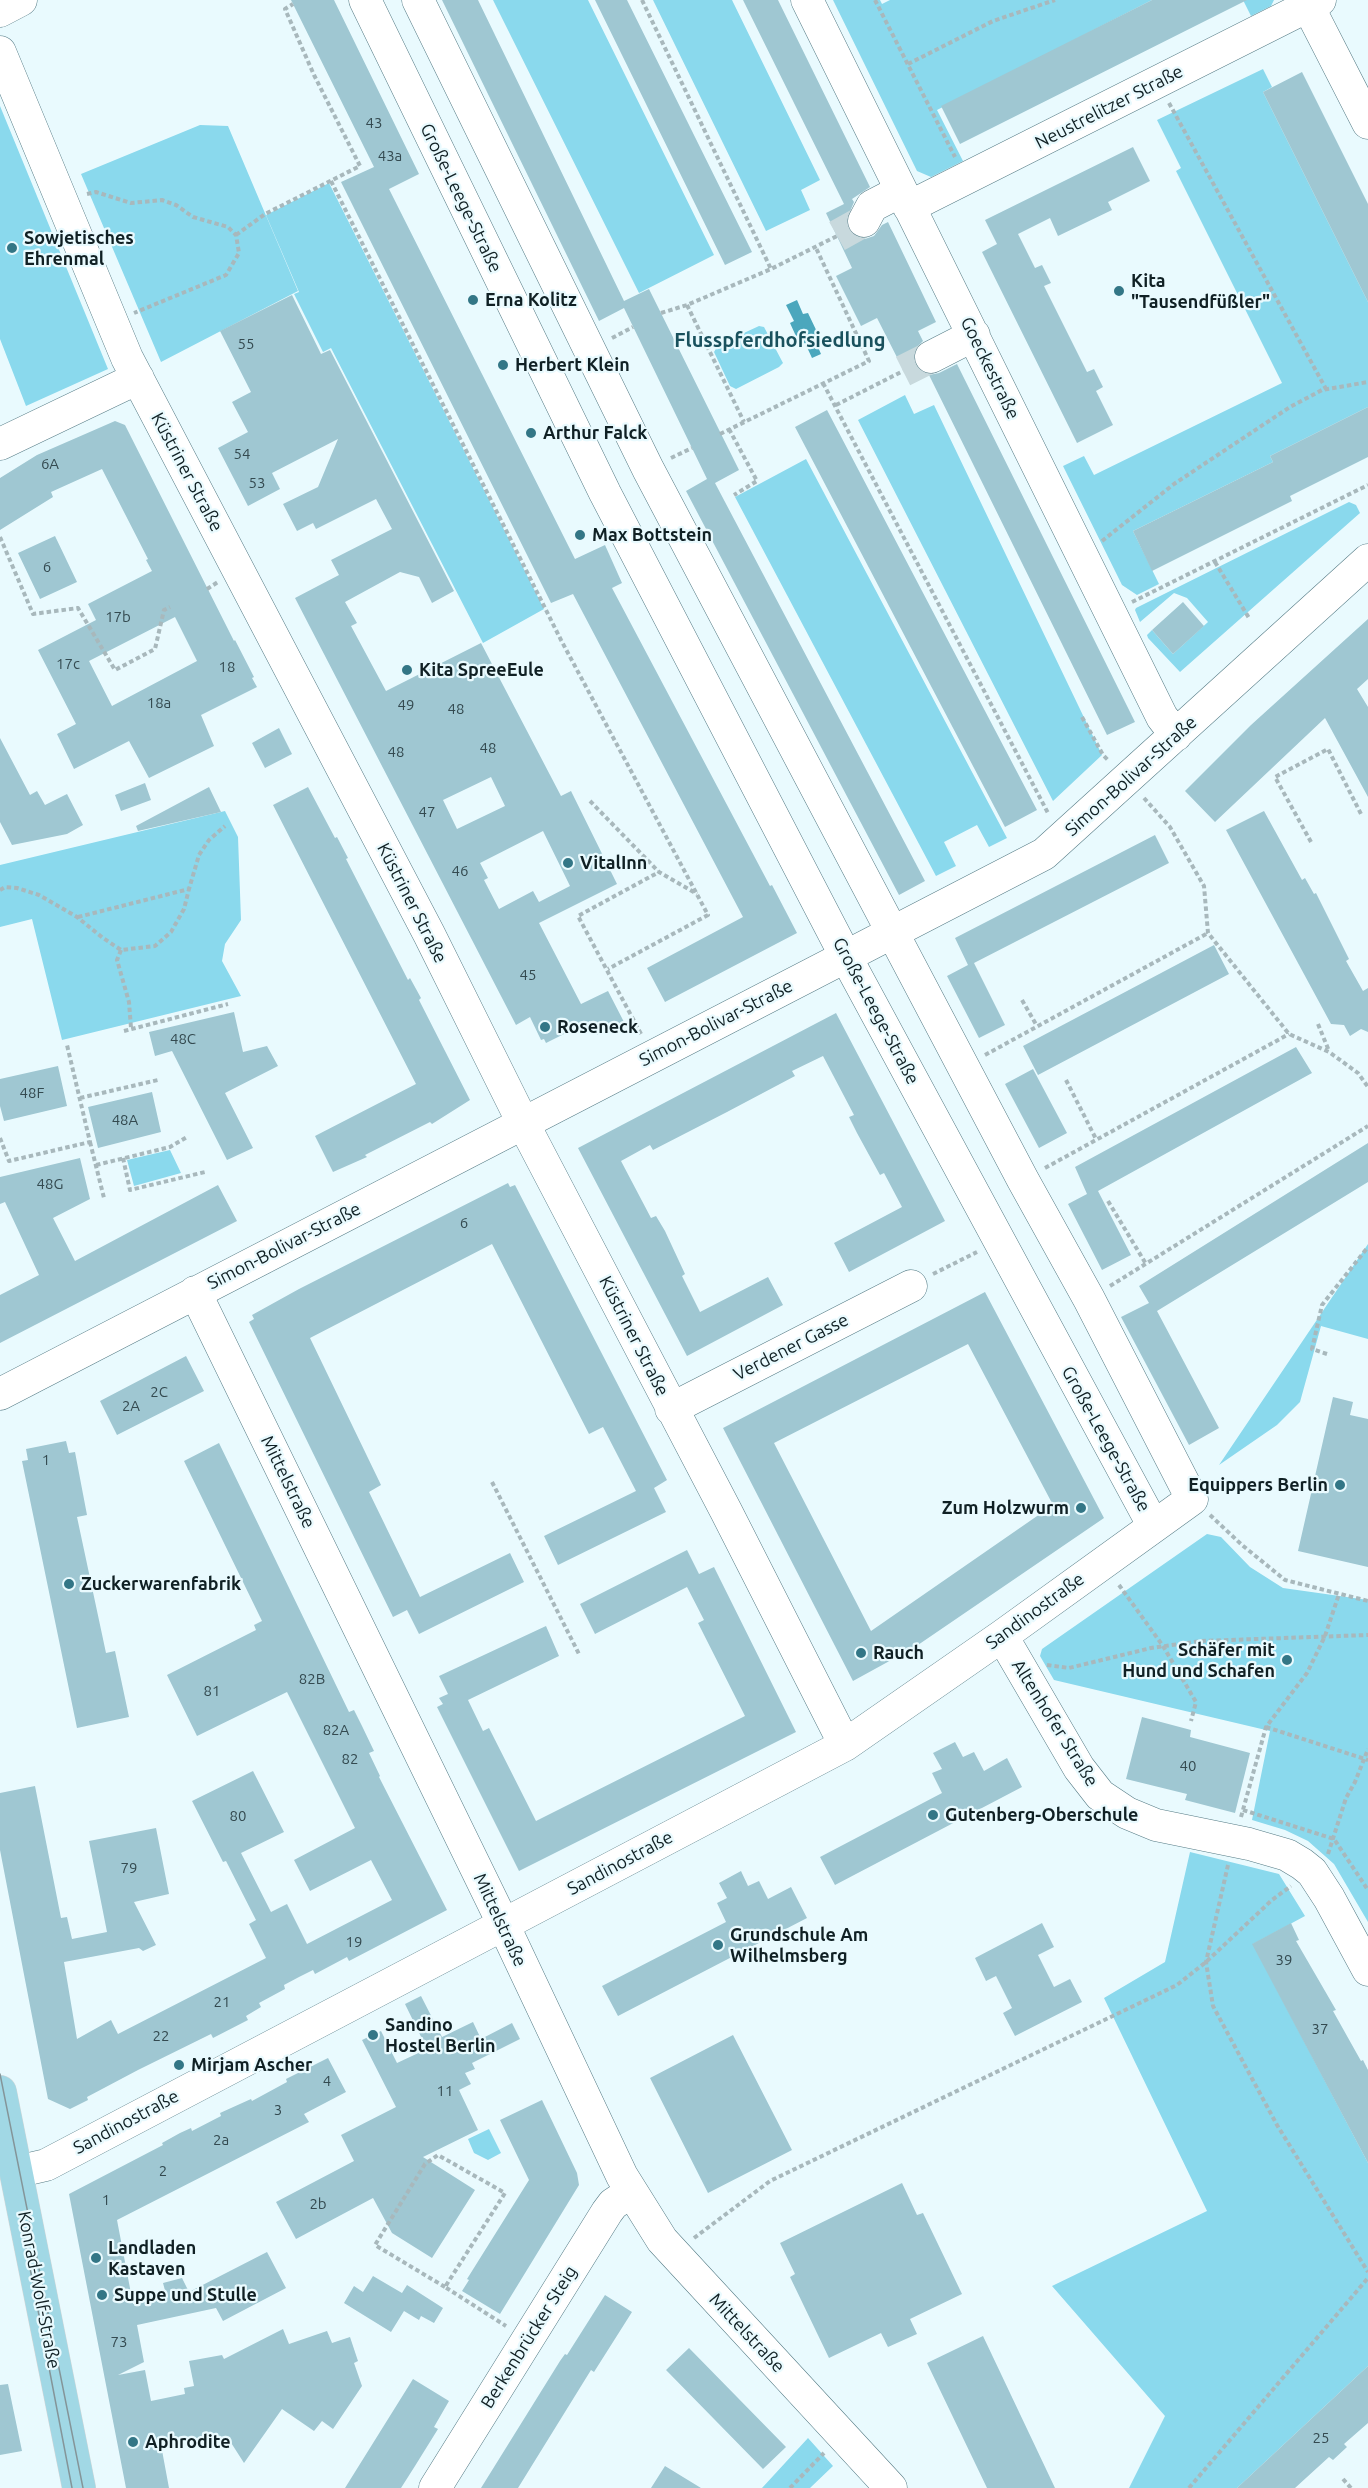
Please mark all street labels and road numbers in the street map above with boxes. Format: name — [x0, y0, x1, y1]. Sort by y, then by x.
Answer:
street label: Neustrelitzer Straße — [1031, 60, 1187, 154]
street label: Große-Leege-Straße — [416, 120, 506, 276]
street label: Goeckestraße — [956, 313, 1024, 423]
street label: Küstriner Straße — [147, 409, 227, 535]
street label: Simon-Bolivar-Straße — [1061, 711, 1201, 841]
street label: Küstriner Straße — [372, 839, 452, 967]
street label: Große-Leege-Straße — [828, 934, 924, 1088]
street label: Simon-Bolivar-Straße — [636, 975, 796, 1071]
street label: Simon-Bolivar-Straße — [204, 1198, 364, 1294]
street label: Küstriner Straße — [594, 1272, 674, 1400]
street label: Verdener Gasse — [730, 1309, 852, 1385]
street label: Große-Leege-Straße — [1057, 1362, 1155, 1516]
street label: Mittelstraße — [256, 1432, 320, 1532]
street label: Sandinostraße — [982, 1568, 1088, 1654]
street label: Altenhofer Straße — [1007, 1656, 1103, 1790]
street label: Sandinostraße — [564, 1826, 676, 1900]
street label: Mittelstraße — [469, 1870, 531, 1970]
street label: Sandinostraße — [70, 2085, 182, 2159]
street label: Konrad-Wolf-Straße — [13, 2209, 65, 2371]
street label: Berkenbrücker Steig — [476, 2262, 582, 2412]
street label: Mittelstraße — [705, 2289, 789, 2377]

